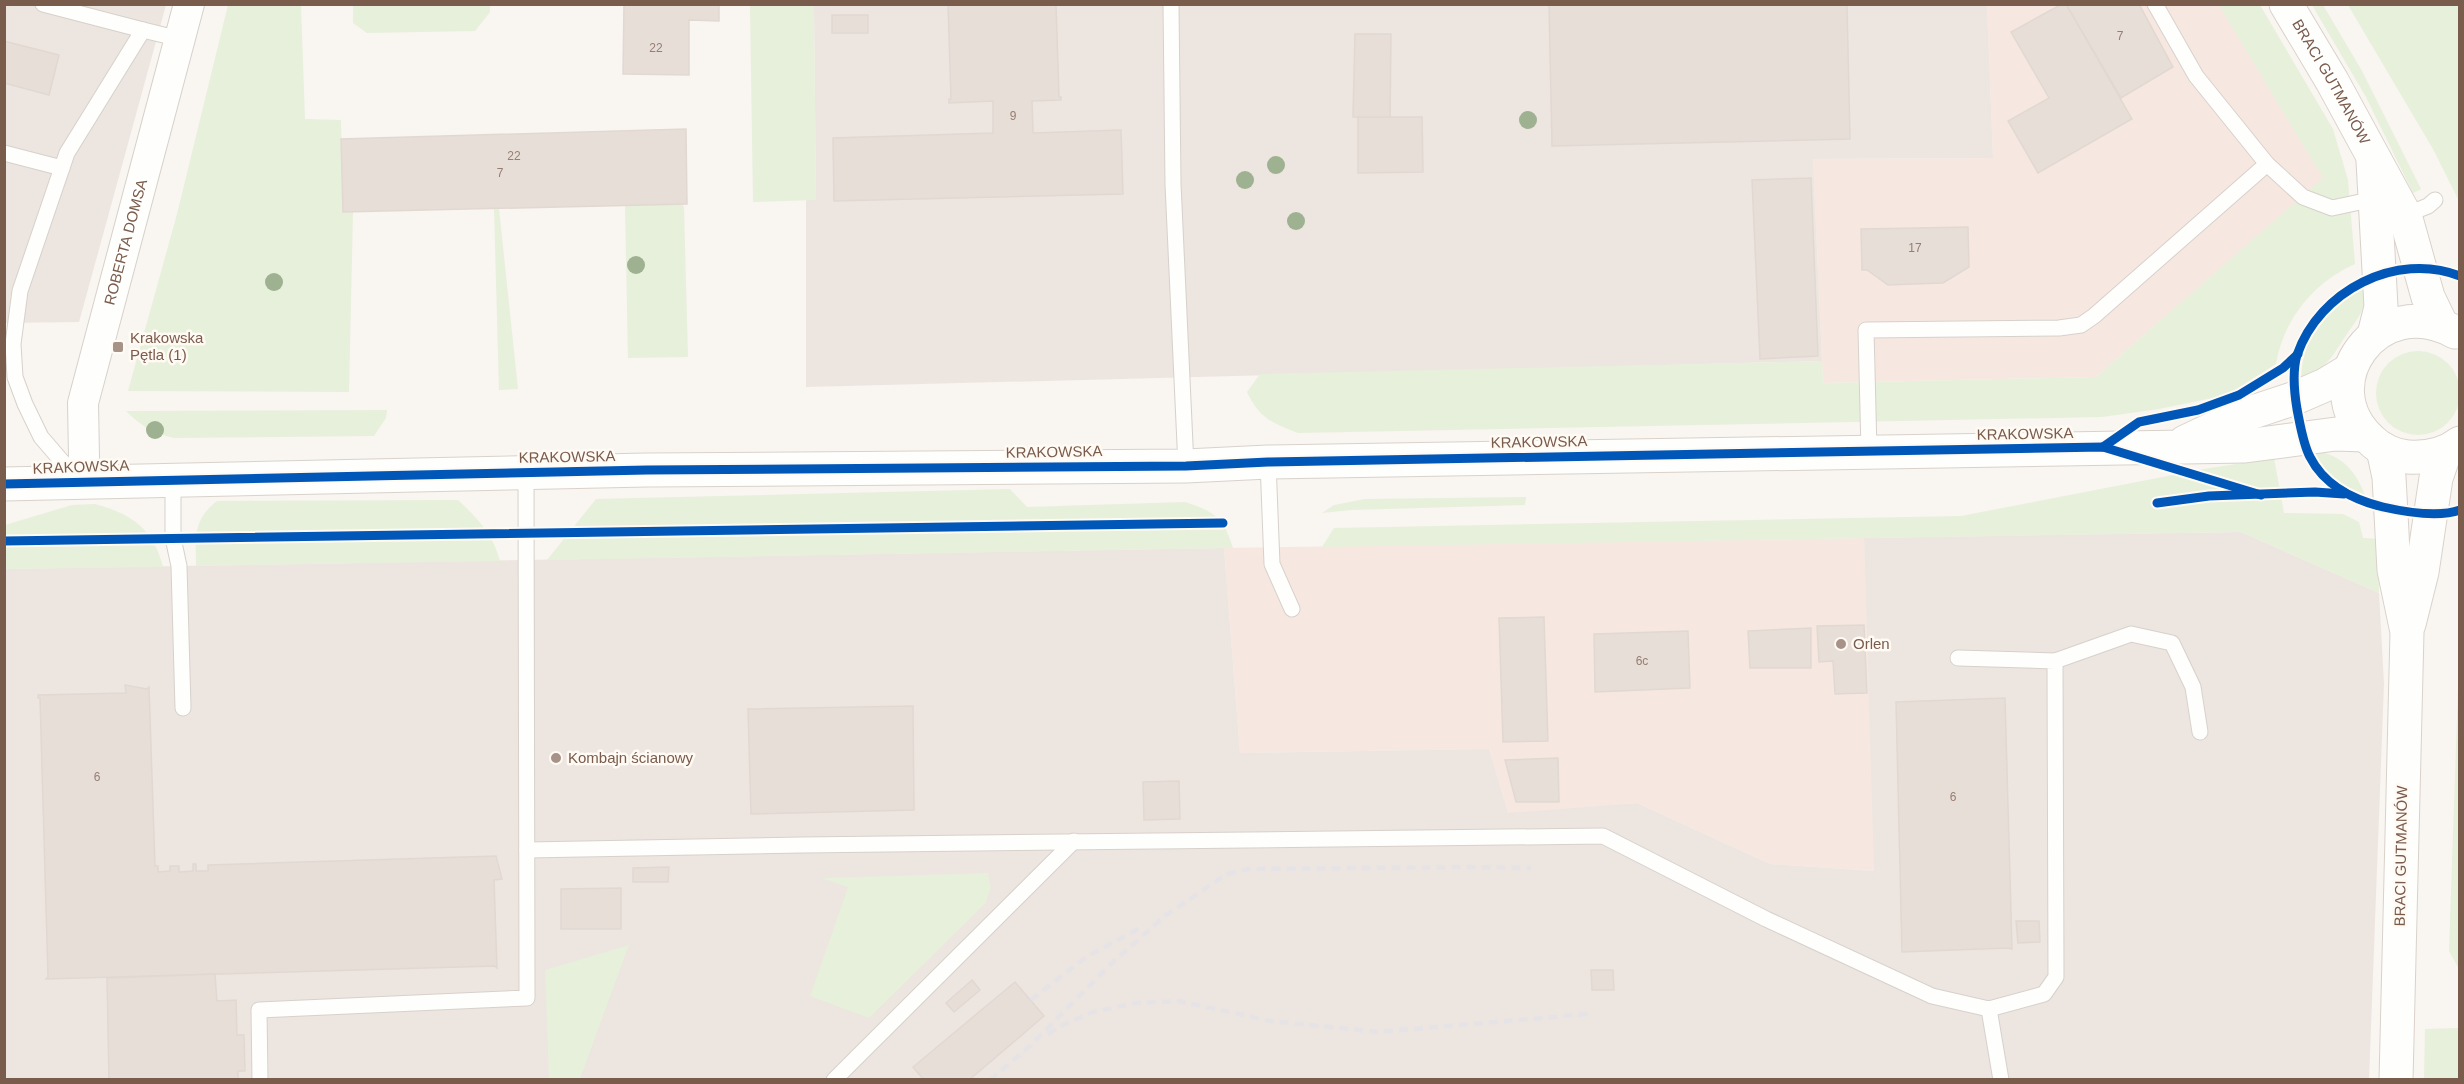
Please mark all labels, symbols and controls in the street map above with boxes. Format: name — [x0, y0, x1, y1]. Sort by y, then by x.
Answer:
street label: BRACI GUTMANÓW — [2289, 16, 2374, 148]
house number: 7 — [2117, 29, 2124, 43]
house number: 22 — [649, 41, 663, 55]
house number: 9 — [1010, 109, 1017, 123]
house number: 22 — [507, 149, 521, 163]
house number: 7 — [497, 166, 504, 180]
street label: ROBERTA DOMSA — [100, 177, 150, 307]
house number: 17 — [1908, 241, 1922, 255]
place label: Krakowska Pętla (1) — [130, 329, 204, 363]
marker: Krakowska Pętla (1) — [111, 340, 125, 354]
street label: KRAKOWSKA — [1977, 424, 2073, 443]
street label: KRAKOWSKA — [1491, 432, 1587, 451]
street label: KRAKOWSKA — [1006, 442, 1102, 461]
street label: KRAKOWSKA — [519, 447, 615, 466]
street label: KRAKOWSKA — [32, 456, 130, 477]
place label: Orlen — [1853, 635, 1890, 652]
marker: Orlen — [1834, 637, 1848, 651]
house number: 6c — [1636, 654, 1648, 668]
place label: Kombajn ścianowy — [568, 749, 694, 766]
marker: Kombajn ścianowy — [549, 751, 563, 765]
house number: 6 — [94, 770, 101, 784]
street label: BRACI GUTMANÓW — [2391, 785, 2410, 927]
house number: 6 — [1950, 790, 1957, 804]

